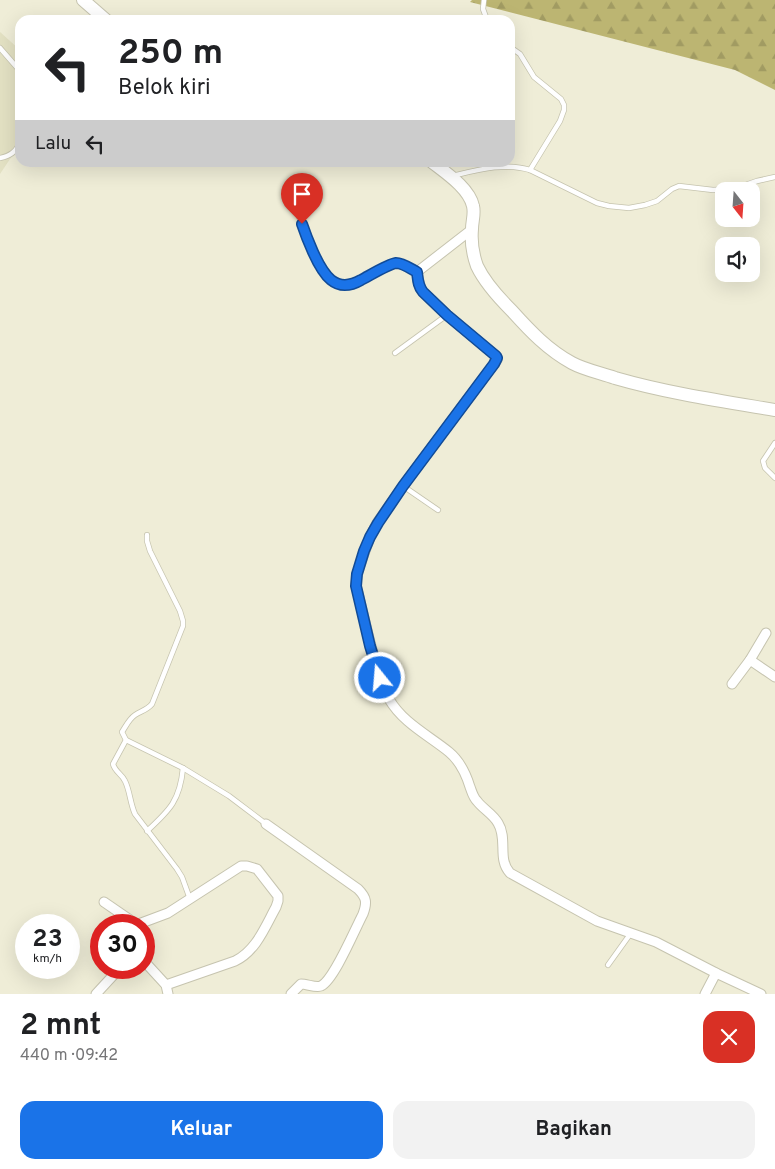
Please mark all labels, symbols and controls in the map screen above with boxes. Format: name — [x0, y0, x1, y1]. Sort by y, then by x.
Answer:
text: 250 m — [118, 32, 223, 76]
icon: left — [35, 35, 100, 100]
text: Belok kiri — [118, 75, 211, 102]
icon: left — [81, 130, 109, 158]
text: Lalu — [35, 132, 71, 156]
pin — [281, 173, 323, 224]
icon: arrive — [288, 180, 316, 208]
north arrow — [715, 182, 760, 228]
map controls — [715, 182, 760, 282]
button: sound — [715, 237, 760, 282]
position arrow — [353, 651, 405, 703]
speed limit sign: 30 — [90, 914, 155, 979]
text: 23 — [32, 924, 63, 956]
text: km/h — [33, 951, 62, 967]
text: 2 mnt — [20, 1008, 101, 1045]
button: close — [703, 1011, 755, 1063]
text: 440 m · 09:42 — [20, 1046, 118, 1066]
button: Keluar — [20, 1101, 383, 1159]
button: Bagikan — [393, 1101, 755, 1159]

